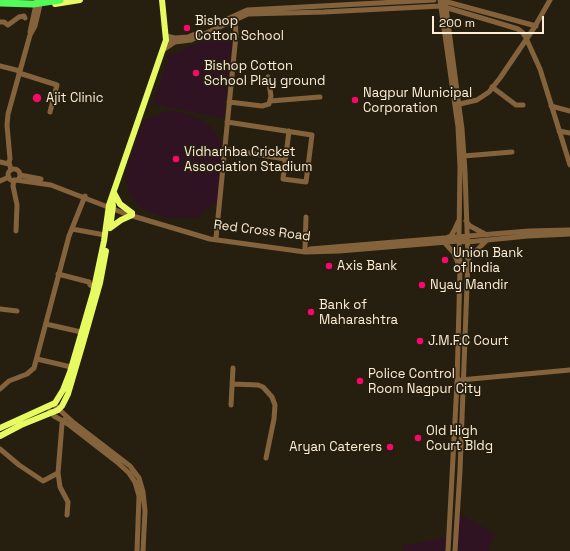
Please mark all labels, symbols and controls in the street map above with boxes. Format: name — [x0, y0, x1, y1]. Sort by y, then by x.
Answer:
scale bar — [434, 8, 546, 34]
place label: Bishop Cotton School — [195, 13, 284, 44]
text: 200 m — [439, 15, 475, 31]
marker: Bishop Cotton School — [182, 23, 192, 33]
place label: Bishop Cotton School Play ground — [204, 58, 325, 89]
marker: Bishop Cotton School Play ground — [191, 68, 201, 78]
place label: Nagpur Municipal Corporation — [363, 85, 472, 116]
place label: Ajit Clinic — [46, 90, 104, 106]
marker: Ajit Clinic — [31, 92, 43, 104]
marker: Nagpur Municipal Corporation — [350, 95, 360, 105]
place label: Vidharhba Cricket Association Stadium — [184, 144, 312, 175]
marker: Vidharhba Cricket Association Stadium — [171, 154, 181, 164]
street label: Red Cross Road — [213, 217, 311, 245]
place label: Union Bank of India — [453, 245, 523, 276]
marker: Union Bank of India — [440, 255, 450, 265]
place label: Axis Bank — [337, 258, 397, 274]
marker: Axis Bank — [324, 261, 334, 271]
place label: Nyay Mandir — [430, 277, 508, 293]
marker: Nyay Mandir — [417, 280, 427, 290]
place label: Bank of Maharashtra — [319, 297, 398, 328]
marker: Bank of Maharashtra — [306, 307, 316, 317]
place label: J.M.F.C Court — [428, 333, 509, 349]
marker: J.M.F.C Court — [415, 336, 425, 346]
place label: Police Control Room Nagpur City — [368, 366, 481, 397]
marker: Police Control Room Nagpur City — [355, 376, 365, 386]
place label: Old High Court Bldg — [426, 423, 493, 454]
marker: Old High Court Bldg — [413, 433, 423, 443]
place label: Aryan Caterers — [289, 439, 382, 455]
marker: Aryan Caterers — [385, 442, 395, 452]

